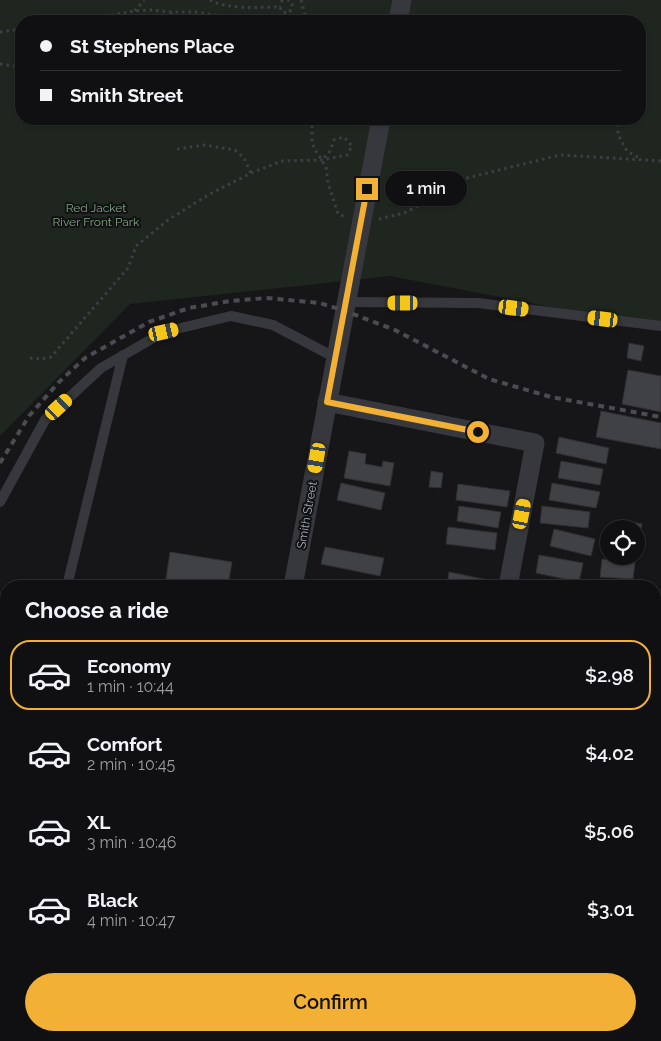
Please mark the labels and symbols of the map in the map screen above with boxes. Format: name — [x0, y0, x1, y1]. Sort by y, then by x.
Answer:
callout: 1 min — [384, 172, 467, 206]
route end — [356, 178, 378, 200]
park label: Red Jacket River Front Park — [53, 201, 140, 229]
car — [388, 296, 418, 311]
car — [498, 299, 529, 317]
car — [587, 310, 618, 328]
car — [147, 321, 180, 343]
car — [42, 391, 75, 423]
route start — [467, 421, 489, 443]
car — [307, 442, 326, 474]
street label: Smith Street — [294, 480, 320, 550]
car — [511, 498, 532, 530]

